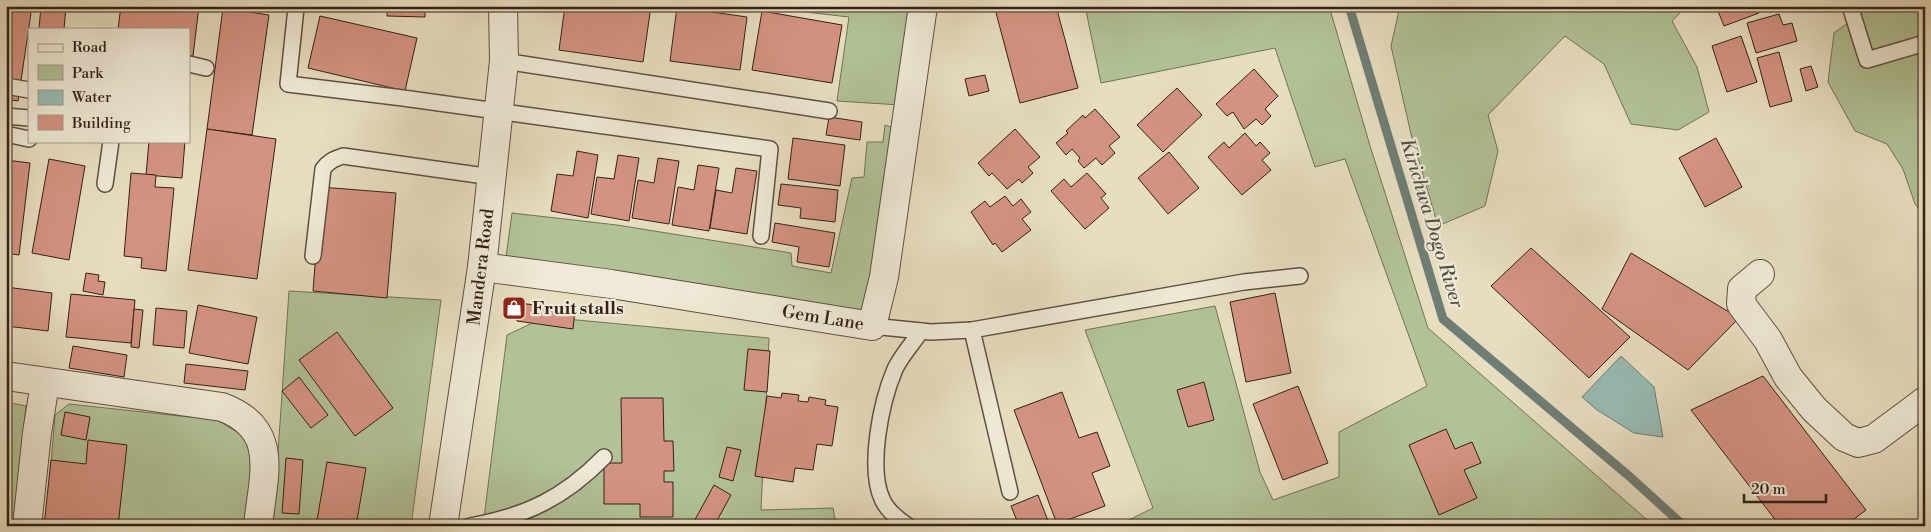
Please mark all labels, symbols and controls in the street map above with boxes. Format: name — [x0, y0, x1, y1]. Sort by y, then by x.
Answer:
legend — [28, 28, 190, 142]
text: Road — [72, 38, 107, 57]
text: Park — [72, 64, 104, 83]
text: Water — [71, 88, 112, 107]
text: Building — [71, 114, 131, 133]
water label: Kirichwa Dogo River — [1395, 135, 1469, 312]
street label: Mandera Road — [462, 207, 500, 327]
shop icon: Fruit stalls — [501, 295, 527, 321]
place label: Fruit stalls — [532, 297, 624, 320]
street label: Gem Lane — [780, 300, 866, 336]
scale bar — [1744, 472, 1826, 504]
text: 20 m — [1751, 480, 1786, 499]

